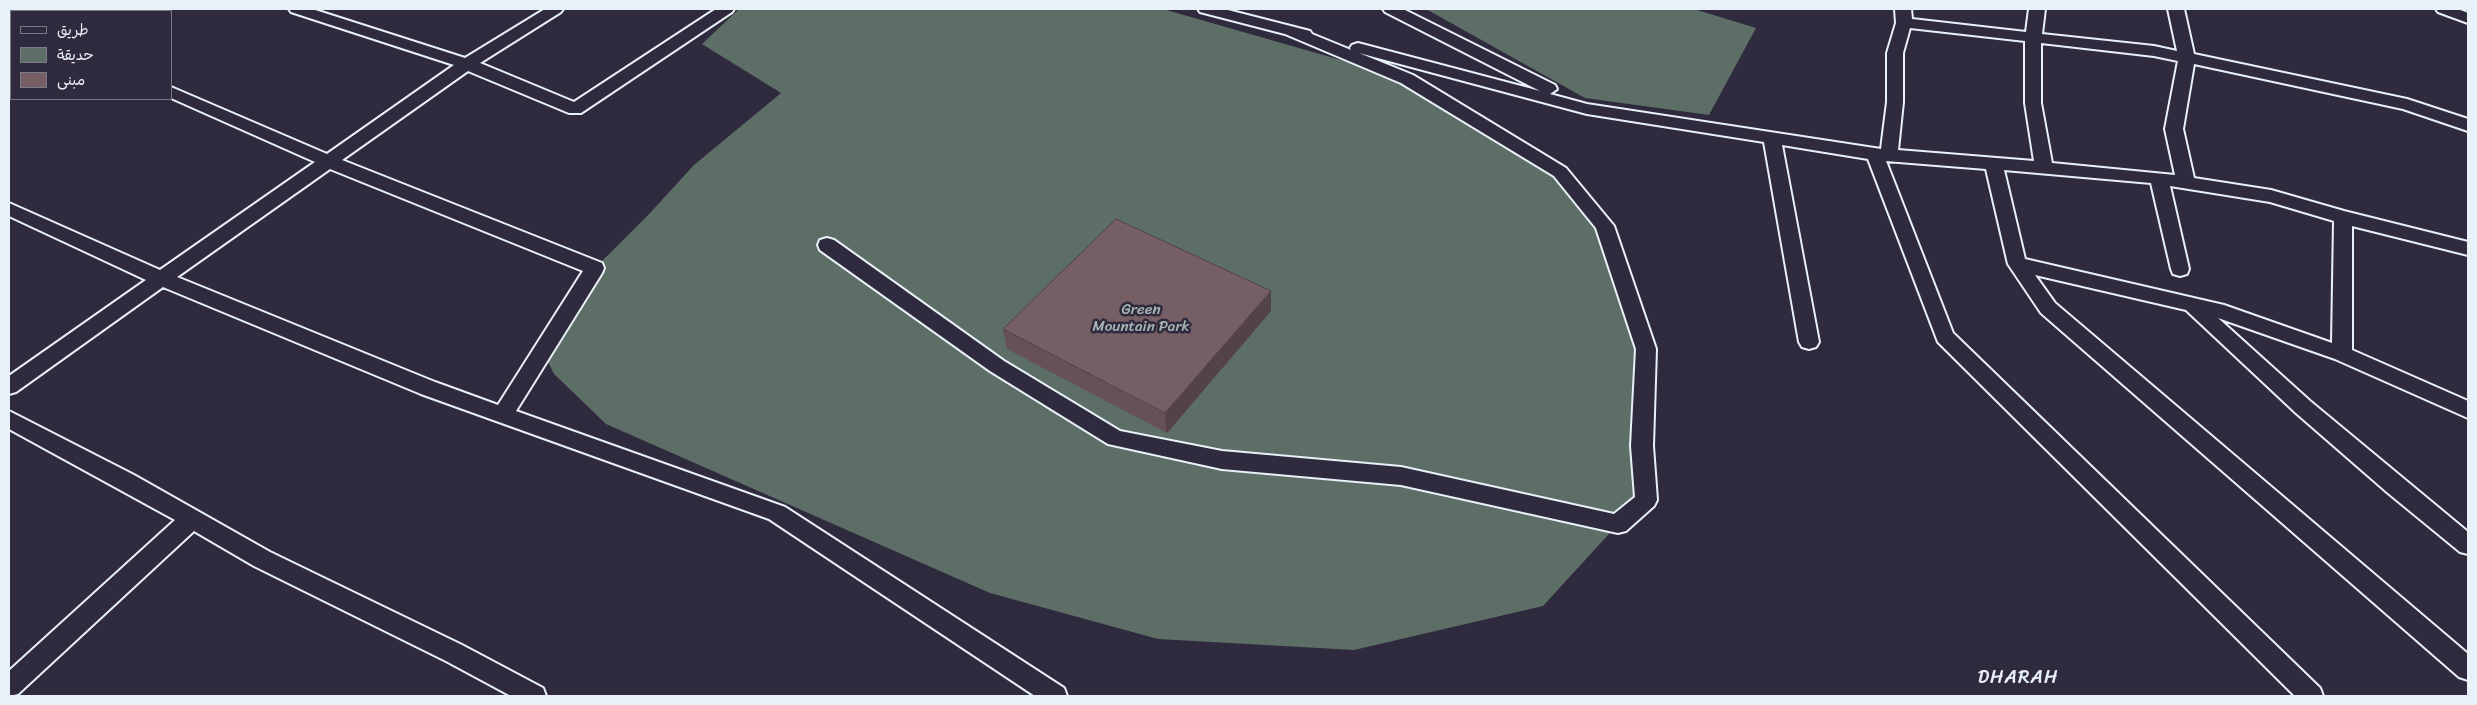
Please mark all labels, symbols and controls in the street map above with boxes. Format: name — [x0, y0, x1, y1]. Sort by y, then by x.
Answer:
legend — [10, 10, 172, 100]
text: طريق — [57, 17, 89, 43]
text: حديقة — [57, 42, 94, 68]
text: مبنى — [57, 67, 85, 93]
park label: Green Mountain Park — [1092, 301, 1190, 336]
district label: DHARAH — [1977, 667, 2059, 689]

